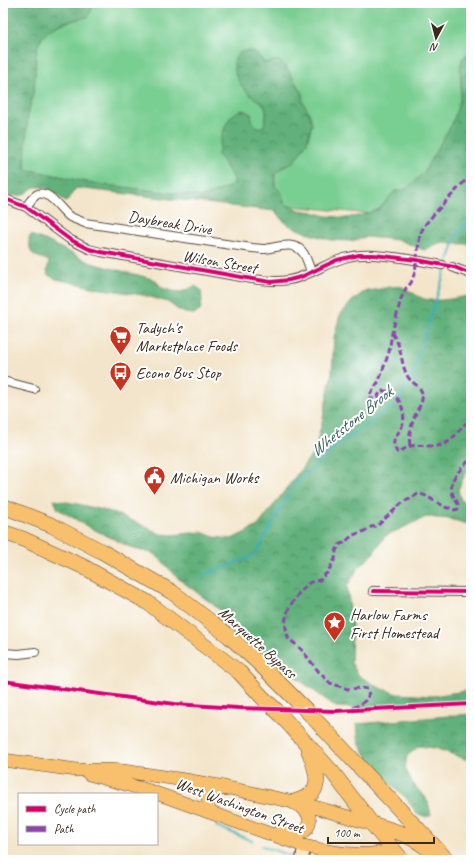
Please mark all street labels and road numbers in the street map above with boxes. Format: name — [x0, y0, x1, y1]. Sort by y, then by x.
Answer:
street label: Daybreak Drive — [127, 207, 215, 240]
street label: Wilson Street — [181, 246, 261, 279]
street label: Marquette Bypass — [214, 602, 302, 684]
street label: West Washington Street — [173, 773, 308, 839]

